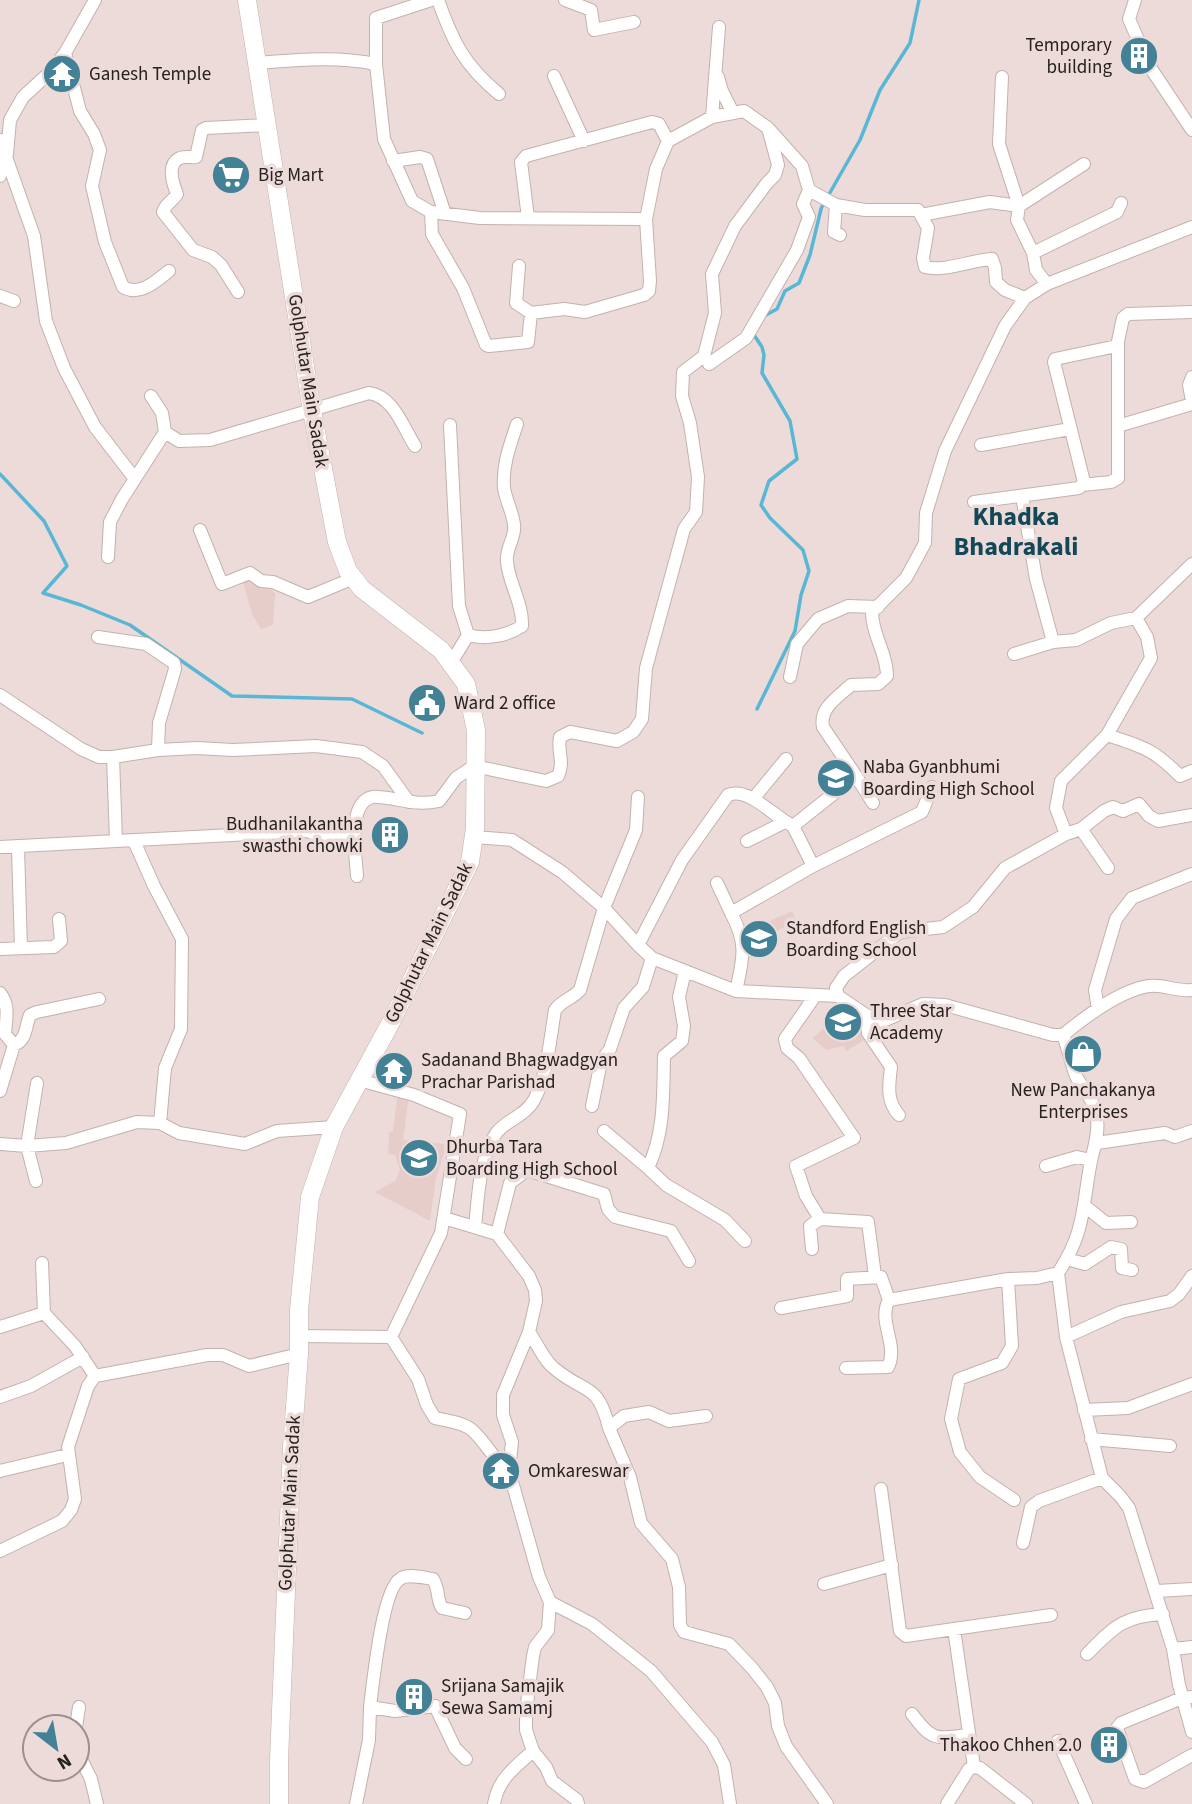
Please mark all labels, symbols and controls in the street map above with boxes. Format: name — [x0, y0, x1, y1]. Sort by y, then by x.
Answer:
place label: Temporary building — [1025, 32, 1112, 81]
building icon: Temporary building — [1118, 35, 1160, 77]
temple icon: Ganesh Temple — [41, 53, 83, 95]
place label: Ganesh Temple — [89, 61, 211, 88]
supermarket icon: Big Mart — [210, 154, 252, 196]
place label: Big Mart — [258, 162, 324, 189]
street label: Golphutar Main Sadak — [281, 292, 335, 470]
district label: Khadka Bhadrakali — [954, 498, 1078, 565]
public building icon: Ward 2 office — [406, 682, 448, 724]
place label: Ward 2 office — [454, 690, 556, 717]
place label: Naba Gyanbhumi Boarding High School — [863, 754, 1035, 803]
school or university icon: Naba Gyanbhumi Boarding High School — [815, 757, 857, 799]
place label: Budhanilakantha swasthi chowki — [226, 811, 363, 860]
building icon: Budhanilakantha swasthi chowki — [369, 814, 411, 856]
street label: Golphutar Main Sadak — [378, 858, 480, 1028]
place label: Standford English Boarding School — [786, 915, 926, 964]
school or university icon: Standford English Boarding School — [738, 918, 780, 960]
place label: Three Star Academy — [870, 998, 952, 1047]
school or university icon: Three Star Academy — [822, 1001, 864, 1043]
shop icon: New Panchakanya Enterprises — [1062, 1033, 1104, 1075]
place label: Sadanand Bhagwadgyan Prachar Parishad — [421, 1047, 618, 1096]
temple icon: Sadanand Bhagwadgyan Prachar Parishad — [373, 1050, 415, 1092]
place label: New Panchakanya Enterprises — [1010, 1077, 1156, 1126]
place label: Dhurba Tara Boarding High School — [446, 1134, 618, 1183]
school or university icon: Dhurba Tara Boarding High School — [398, 1137, 440, 1179]
street label: Golphutar Main Sadak — [272, 1414, 308, 1591]
temple icon: Omkareswar — [480, 1450, 522, 1492]
place label: Omkareswar — [528, 1458, 629, 1485]
place label: Srijana Samajik Sewa Samamj — [441, 1673, 565, 1722]
building icon: Srijana Samajik Sewa Samamj — [393, 1676, 435, 1718]
north arrow — [21, 1713, 91, 1783]
building icon: Thakoo Chhen 2.0 — [1088, 1724, 1130, 1766]
place label: Thakoo Chhen 2.0 — [940, 1732, 1082, 1759]
text: N — [52, 1746, 76, 1776]

